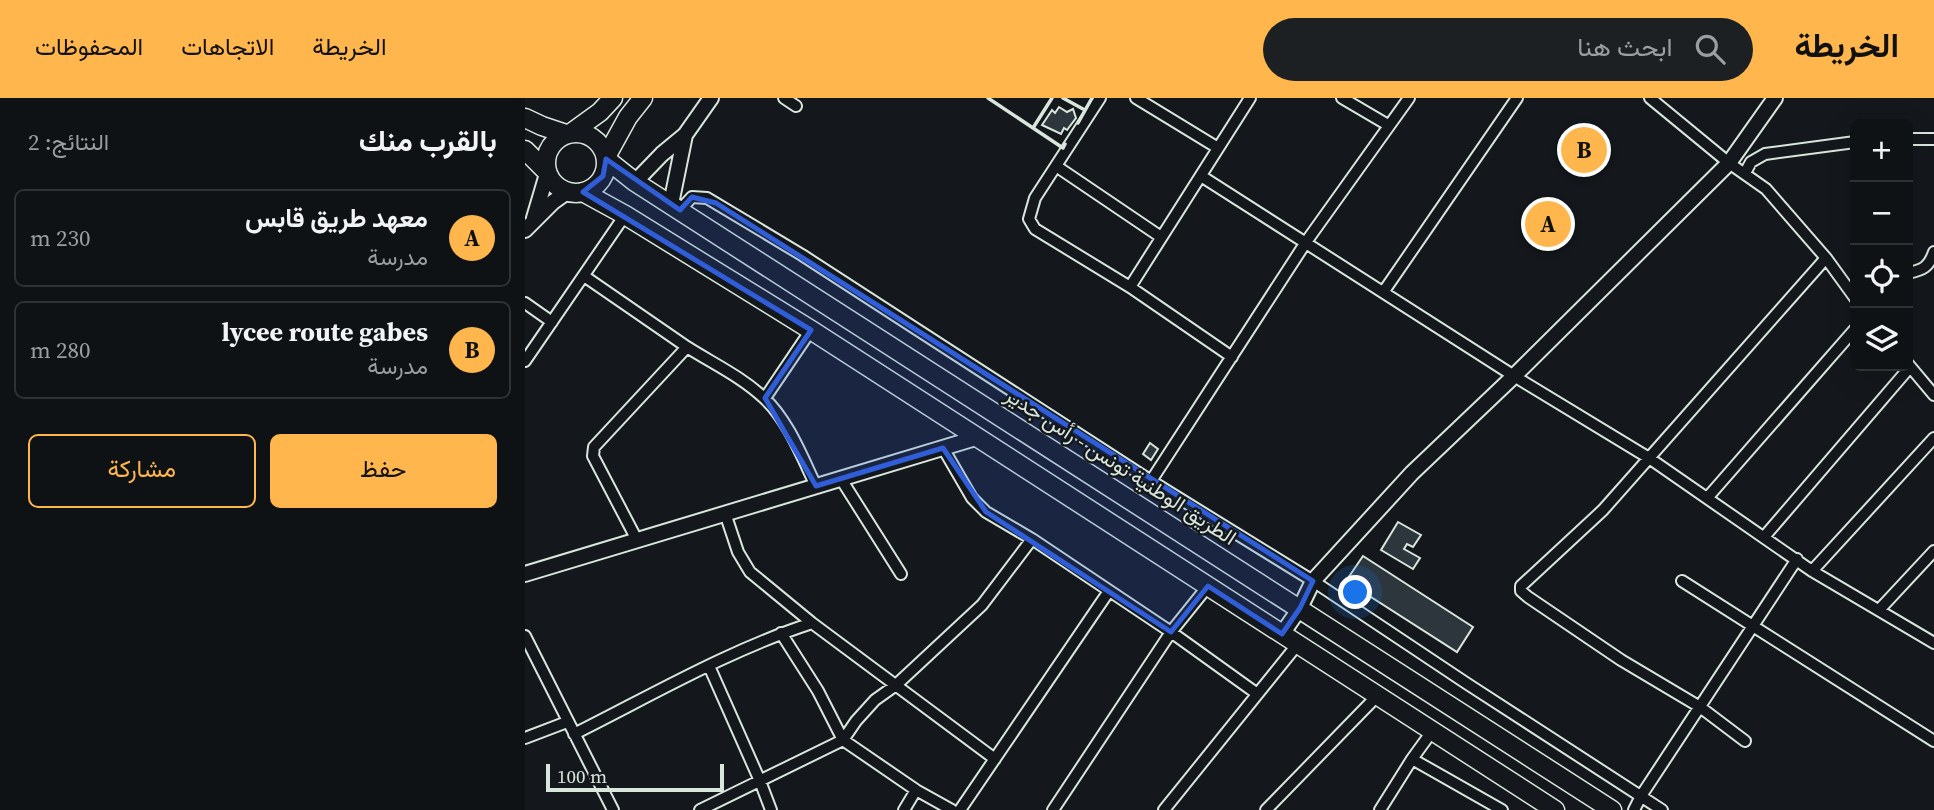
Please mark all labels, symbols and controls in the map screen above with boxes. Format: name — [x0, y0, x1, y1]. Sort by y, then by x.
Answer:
search box — [1263, 18, 1753, 81]
text: الخريطة — [1795, 23, 1899, 68]
text: ابحث هنا — [1577, 29, 1673, 65]
text: المحفوظات — [35, 30, 143, 63]
text: الاتجاهات — [181, 30, 274, 63]
text: الخريطة — [312, 30, 387, 63]
icon: search — [1691, 30, 1729, 68]
map controls — [1850, 119, 1913, 371]
button: + — [1850, 119, 1913, 182]
text: بالقرب منك — [359, 120, 497, 161]
pin: B — [1561, 124, 1607, 176]
text: النتائج: 2 — [28, 126, 109, 158]
button: − — [1850, 182, 1913, 245]
pin: A — [1525, 198, 1571, 250]
text: معهد طريق قابس — [245, 200, 428, 236]
text: 230 m — [30, 222, 91, 254]
text: A — [464, 222, 480, 254]
text: مدرسة — [367, 241, 428, 273]
button: locate — [1850, 245, 1913, 308]
button: layers — [1850, 308, 1913, 371]
text: lycee route gabes — [222, 314, 428, 350]
text: 280 m — [30, 334, 91, 366]
text: B — [465, 334, 480, 366]
text: مدرسة — [367, 350, 428, 382]
street label: الطريق الوطنية تونس - رأس جدير — [999, 380, 1242, 552]
button: مشاركة — [28, 434, 256, 508]
button: حفظ — [270, 434, 497, 508]
your location — [1338, 575, 1372, 609]
scale bar — [546, 761, 725, 793]
text: 100 m — [557, 763, 607, 789]

